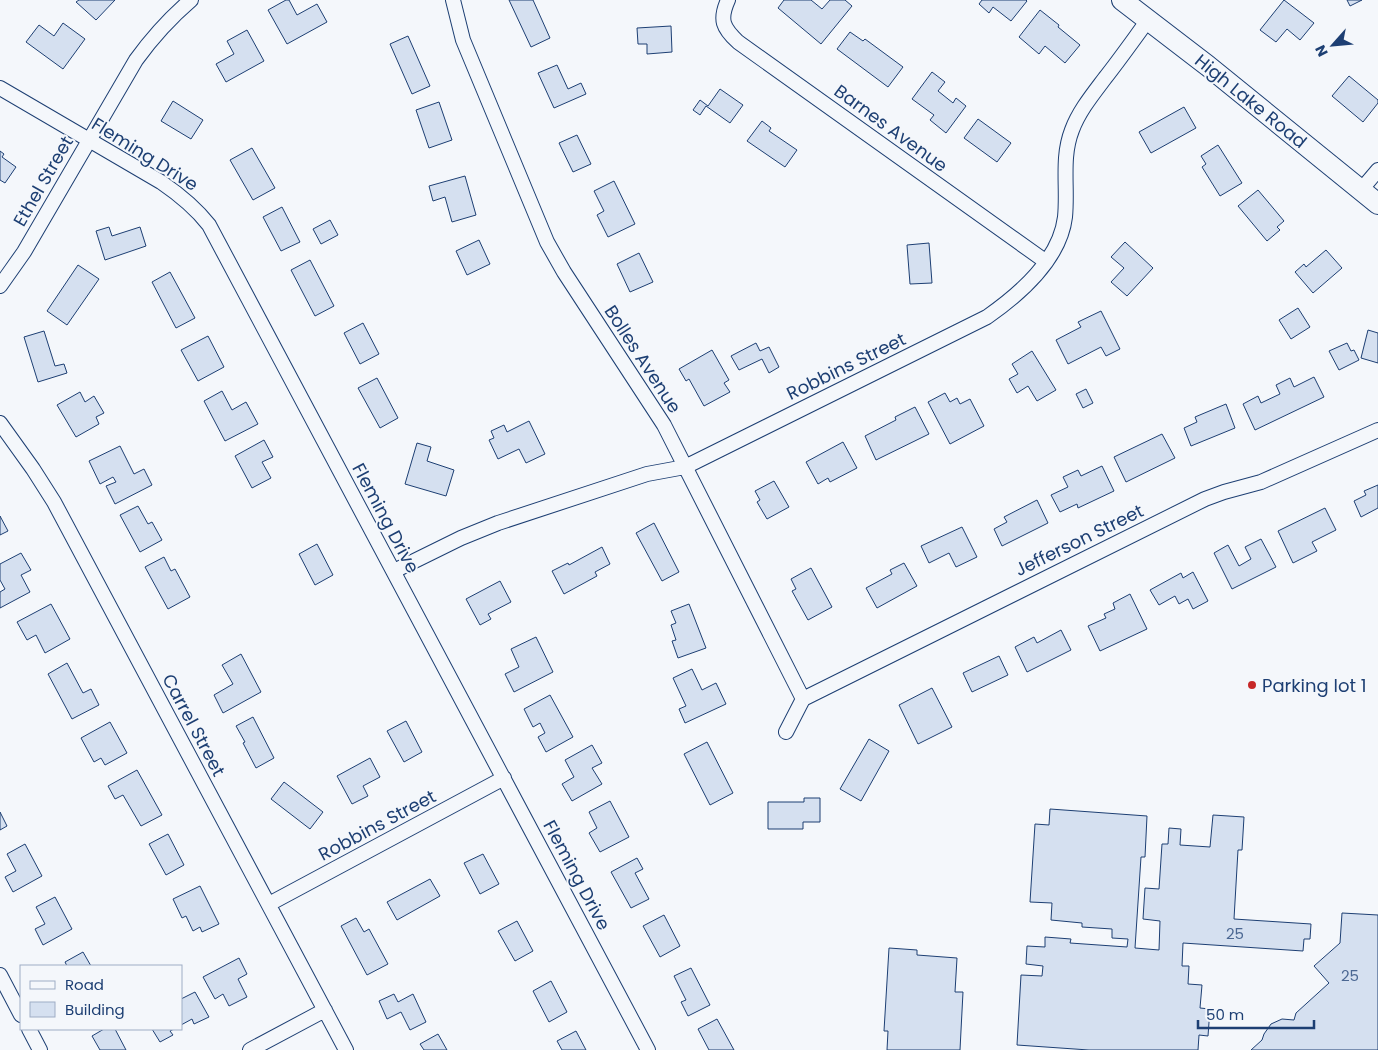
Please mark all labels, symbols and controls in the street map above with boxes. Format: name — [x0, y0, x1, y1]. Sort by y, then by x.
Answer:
north arrow — [1308, 20, 1358, 70]
text: N — [1310, 42, 1333, 60]
street label: High Lake Road — [1190, 48, 1312, 154]
street label: Barnes Avenue — [829, 78, 953, 178]
street label: Fleming Drive — [87, 111, 203, 197]
street label: Ethel Street — [7, 131, 79, 231]
street label: Bolles Avenue — [599, 300, 687, 418]
street label: Robbins Street — [782, 326, 910, 406]
street label: Fleming Drive — [347, 459, 425, 577]
street label: Jefferson Street — [1010, 498, 1148, 582]
street label: Carrel Street — [157, 669, 231, 781]
place label: Parking lot 1 — [1262, 673, 1367, 698]
marker: Parking lot 1 — [1246, 679, 1258, 691]
street label: Robbins Street — [314, 784, 440, 866]
street label: Fleming Drive — [538, 816, 616, 934]
house number: 25 — [1226, 923, 1244, 944]
legend — [20, 965, 182, 1030]
house number: 25 — [1341, 965, 1359, 986]
text: Road — [65, 974, 104, 995]
scale bar — [1198, 998, 1314, 1030]
text: Building — [65, 999, 125, 1020]
text: 50 m — [1206, 1004, 1244, 1025]

